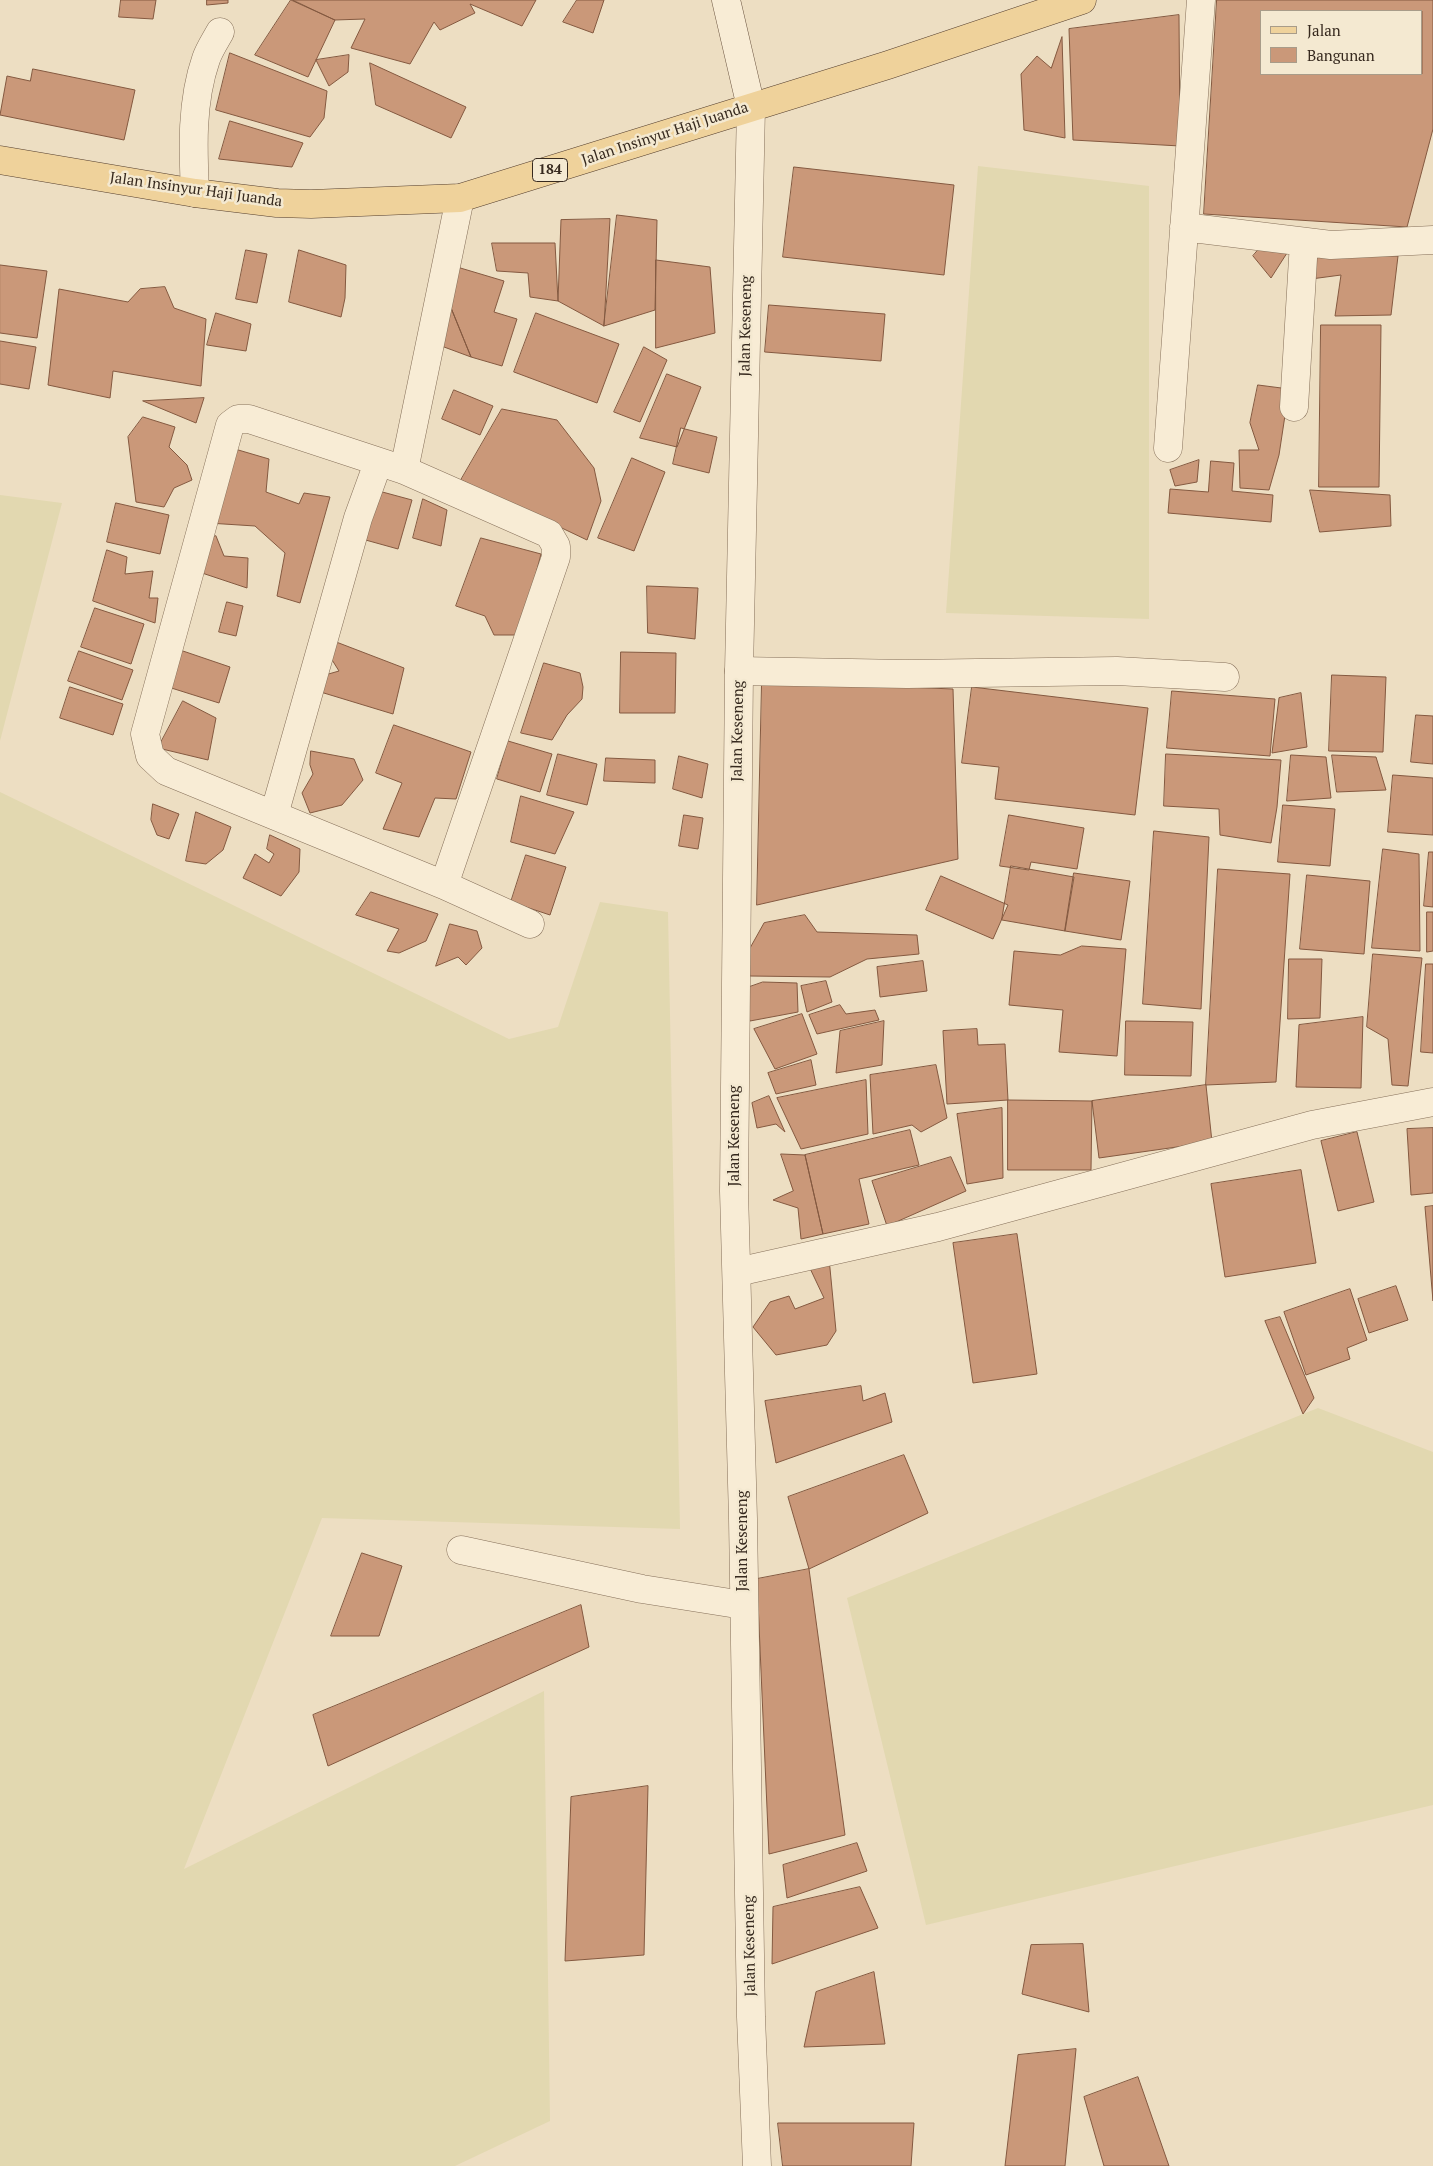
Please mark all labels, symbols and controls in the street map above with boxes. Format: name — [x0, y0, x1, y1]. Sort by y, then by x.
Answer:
legend — [1260, 10, 1423, 75]
text: Jalan — [1307, 20, 1341, 40]
text: Bangunan — [1307, 45, 1375, 65]
street label: Jalan Insinyur Haji Juanda — [579, 99, 751, 169]
road number: 184 — [532, 158, 568, 182]
street label: Jalan Insinyur Haji Juanda — [109, 169, 283, 211]
street label: Jalan Keseneng — [736, 275, 756, 377]
street label: Jalan Keseneng — [728, 680, 748, 782]
street label: Jalan Keseneng — [726, 1085, 744, 1187]
street label: Jalan Keseneng — [734, 1490, 752, 1592]
street label: Jalan Keseneng — [740, 1895, 760, 1997]

